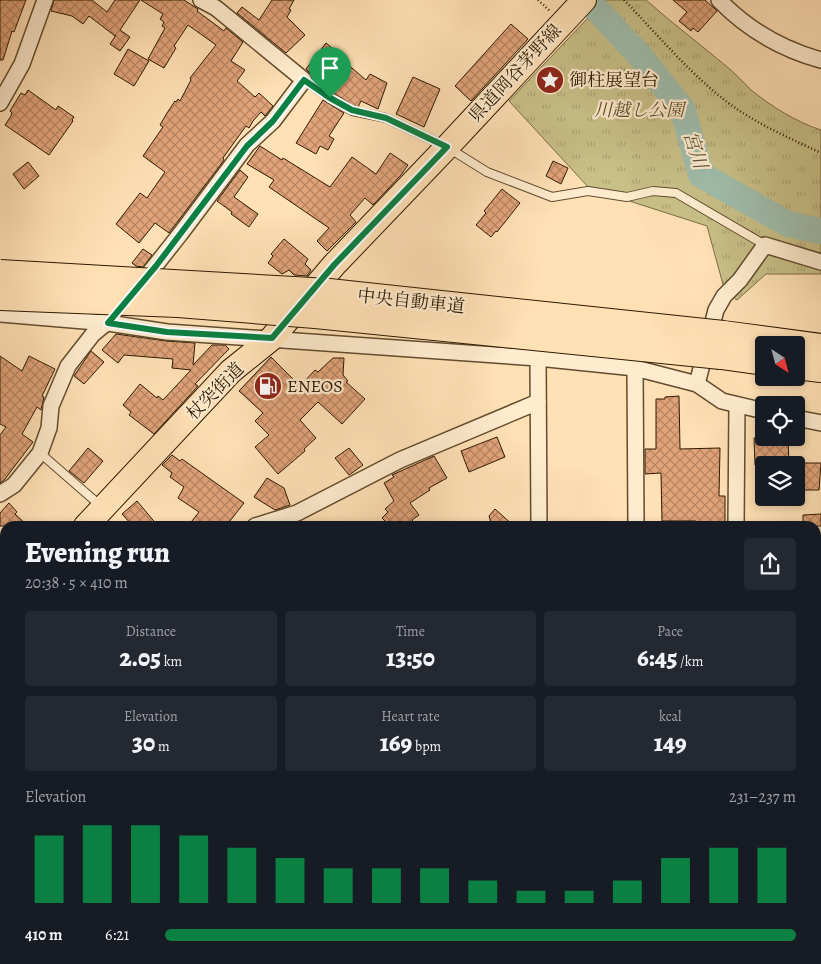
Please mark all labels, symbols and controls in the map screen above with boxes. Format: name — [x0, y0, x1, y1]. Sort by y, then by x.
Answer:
street label: 県道岡谷茅野線 — [463, 19, 567, 127]
pin — [309, 47, 351, 98]
icon: arrive — [316, 54, 344, 82]
place icon: 御柱展望台 — [535, 65, 565, 95]
place label: 御柱展望台 — [569, 68, 659, 92]
park label: 川越し公園 — [594, 98, 687, 122]
water label: 宮川 — [677, 128, 714, 174]
street label: 中央自動車道 — [356, 283, 466, 319]
north arrow — [755, 336, 805, 386]
map controls — [755, 336, 805, 506]
street label: 杖突街道 — [181, 357, 249, 425]
fuel station icon: ENEOS — [253, 371, 283, 401]
place label: ENEOS — [287, 374, 343, 398]
button: locate — [755, 396, 805, 446]
button: layers — [755, 456, 805, 506]
text: Evening run — [25, 534, 170, 572]
button: share — [744, 538, 796, 590]
text: 20:38 · 5 × 410 m — [25, 572, 128, 594]
text: Distance — [126, 622, 176, 641]
text: Time — [396, 622, 425, 641]
text: Pace — [657, 622, 683, 641]
text: 2.05 — [119, 641, 161, 675]
text: 13:50 — [386, 641, 435, 675]
text: 6:45 — [637, 641, 677, 675]
text: km — [161, 652, 182, 671]
text: /km — [677, 652, 703, 671]
text: Elevation — [124, 707, 178, 726]
text: Heart rate — [381, 707, 440, 726]
text: kcal — [659, 707, 681, 726]
text: 30 — [132, 726, 155, 760]
text: 169 — [380, 726, 412, 760]
text: 149 — [654, 726, 687, 760]
text: m — [155, 737, 170, 756]
text: bpm — [412, 737, 441, 756]
text: Elevation — [25, 786, 86, 808]
text: 231–237 m — [729, 786, 796, 808]
text: 410 m — [25, 924, 63, 946]
text: 6:21 — [105, 924, 129, 946]

